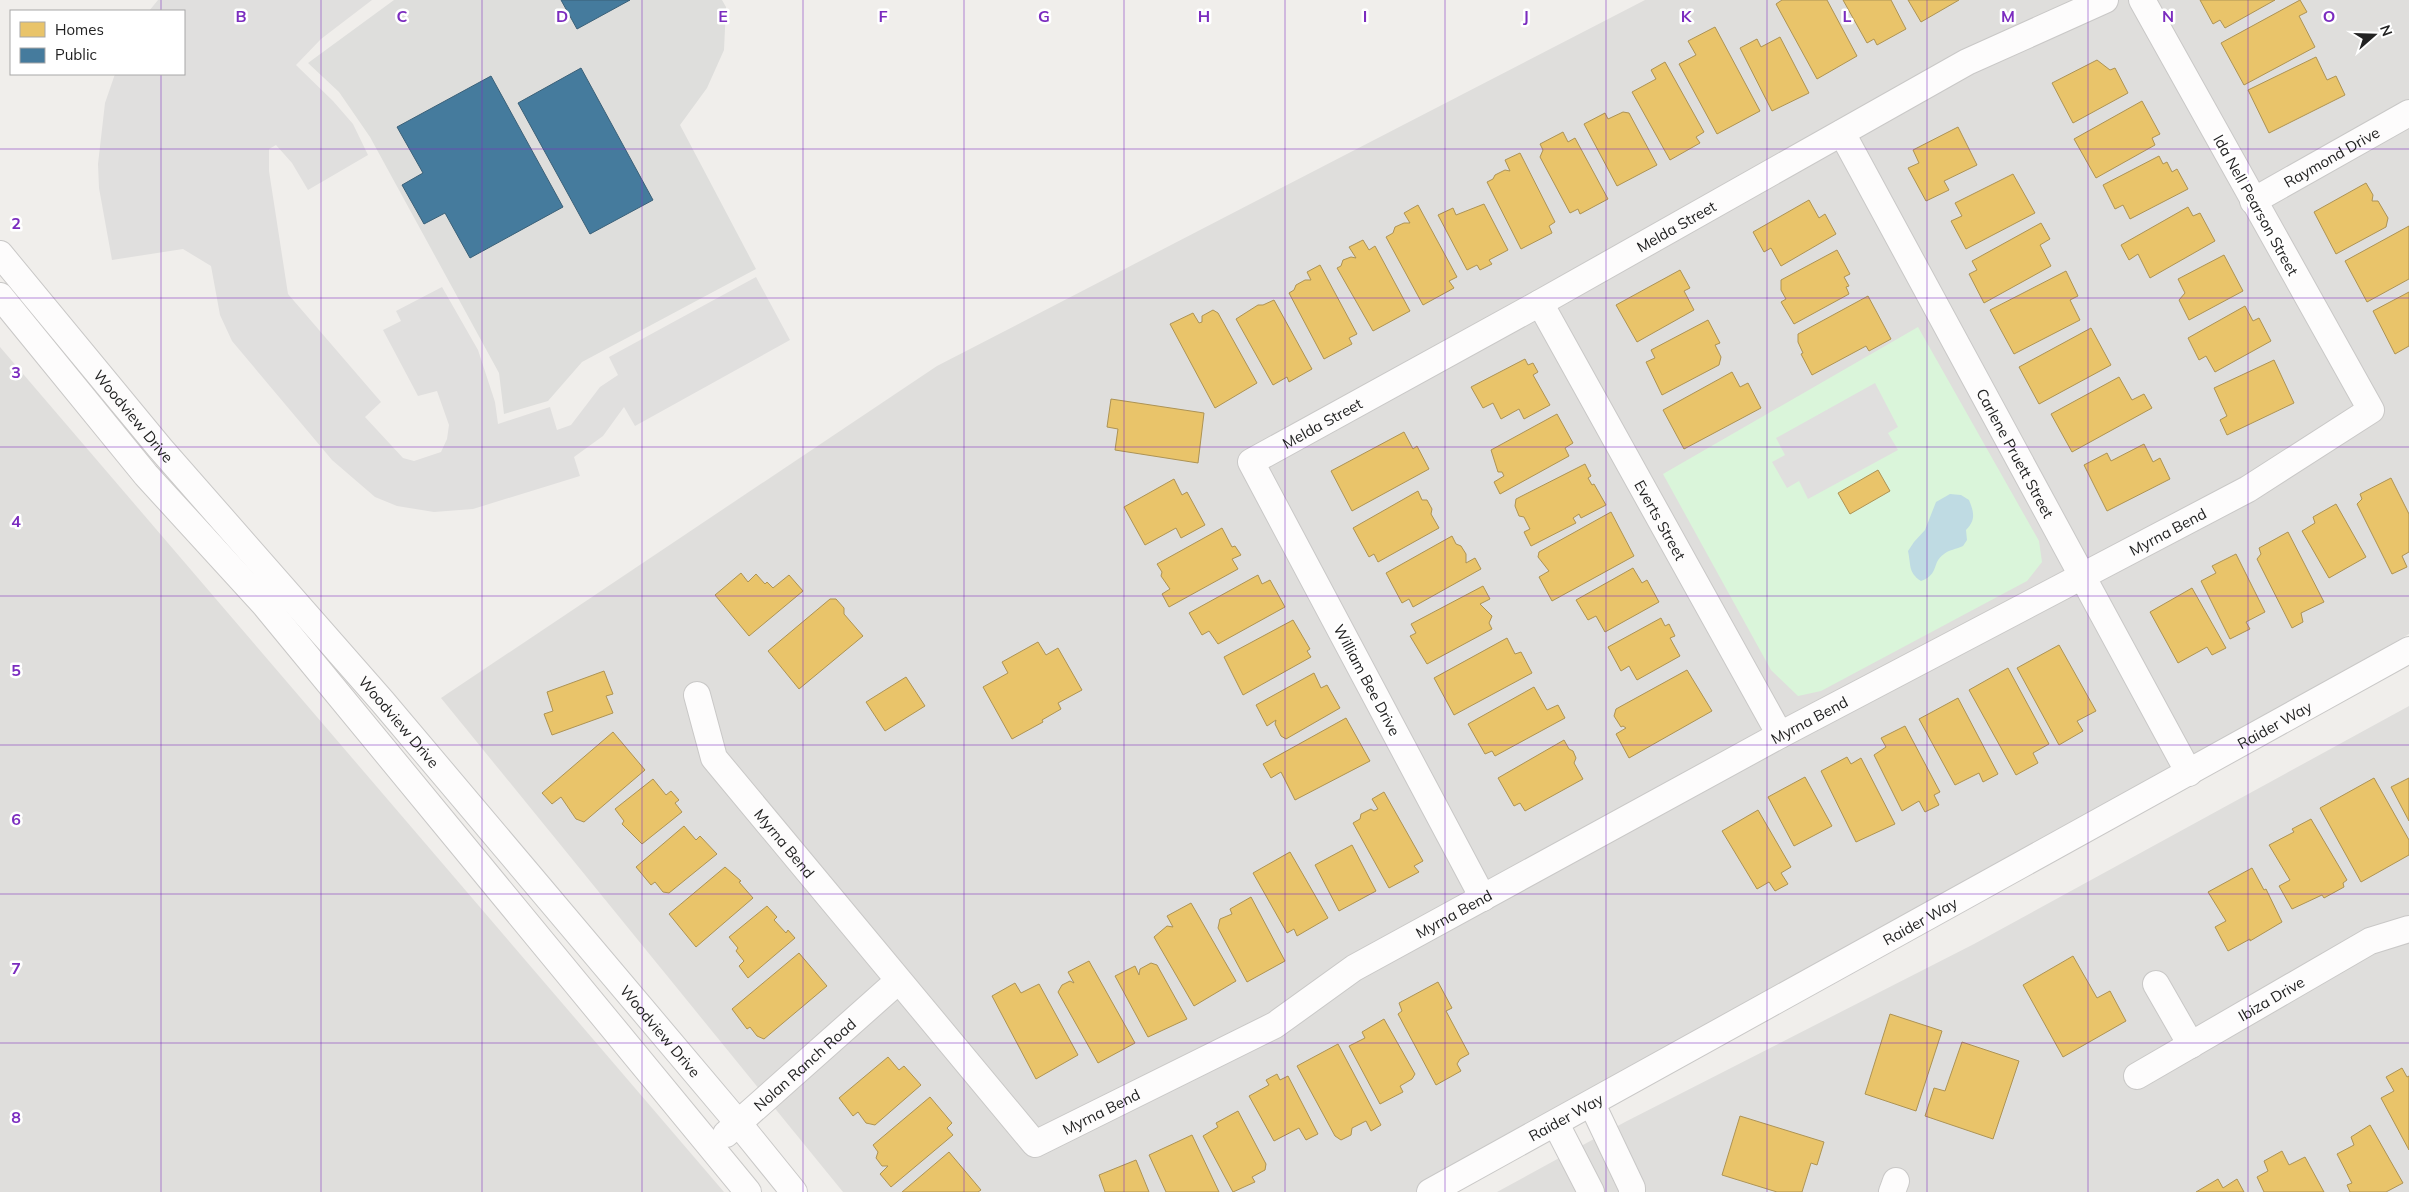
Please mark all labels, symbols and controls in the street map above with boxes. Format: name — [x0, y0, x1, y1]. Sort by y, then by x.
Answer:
text: B — [235, 6, 247, 26]
text: C — [397, 6, 408, 26]
text: D — [556, 6, 568, 26]
text: E — [718, 6, 728, 26]
text: F — [878, 6, 888, 26]
text: G — [1038, 6, 1050, 26]
text: H — [1198, 6, 1210, 26]
text: I — [1363, 6, 1367, 26]
text: J — [1523, 6, 1529, 26]
text: K — [1681, 6, 1693, 26]
text: L — [1843, 6, 1852, 26]
text: M — [2001, 6, 2015, 26]
text: N — [2162, 6, 2174, 26]
text: O — [2323, 6, 2335, 26]
legend — [10, 10, 185, 75]
north arrow — [2349, 10, 2399, 60]
text: Homes — [55, 20, 104, 39]
text: N — [2376, 23, 2396, 39]
text: Public — [55, 45, 97, 64]
street label: Raymond Drive — [2280, 122, 2383, 191]
street label: Ida Nell Pearson Street — [2209, 131, 2303, 279]
street label: Melda Street — [1633, 196, 1719, 256]
text: 2 — [11, 213, 21, 233]
text: 3 — [11, 362, 21, 382]
street label: Woodview Drive — [90, 366, 178, 466]
street label: Carlene Pruett Street — [1973, 385, 2058, 521]
street label: Melda Street — [1279, 393, 1365, 452]
street label: Everts Street — [1631, 476, 1690, 563]
street label: Myrna Bend — [2126, 503, 2209, 559]
text: 4 — [11, 511, 21, 531]
street label: William Bee Drive — [1330, 621, 1404, 739]
text: 5 — [11, 660, 21, 680]
street label: Woodview Drive — [355, 672, 444, 772]
street label: Myrna Bend — [1767, 692, 1851, 748]
street label: Raider Way — [2234, 696, 2315, 753]
street label: Myrna Bend — [751, 805, 819, 882]
text: 6 — [11, 809, 21, 829]
street label: Myrna Bend — [1412, 885, 1495, 942]
street label: Raider Way — [1879, 893, 1961, 949]
text: 7 — [11, 958, 21, 978]
street label: Ibiza Drive — [2235, 972, 2308, 1025]
street label: Woodview Drive — [616, 981, 705, 1081]
street label: Nolan Ranch Road — [749, 1014, 859, 1115]
street label: Myrna Bend — [1059, 1084, 1143, 1138]
street label: Raider Way — [1525, 1089, 1606, 1145]
text: 8 — [11, 1107, 21, 1127]

